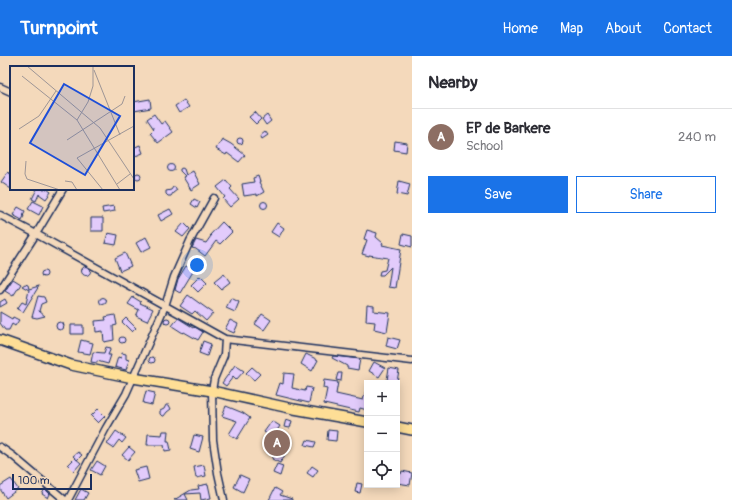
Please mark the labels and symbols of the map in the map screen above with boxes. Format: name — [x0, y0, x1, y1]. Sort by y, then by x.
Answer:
inset map — [10, 66, 134, 190]
your location — [187, 255, 207, 275]
pin: A — [264, 428, 290, 458]
scale bar — [12, 472, 92, 491]

